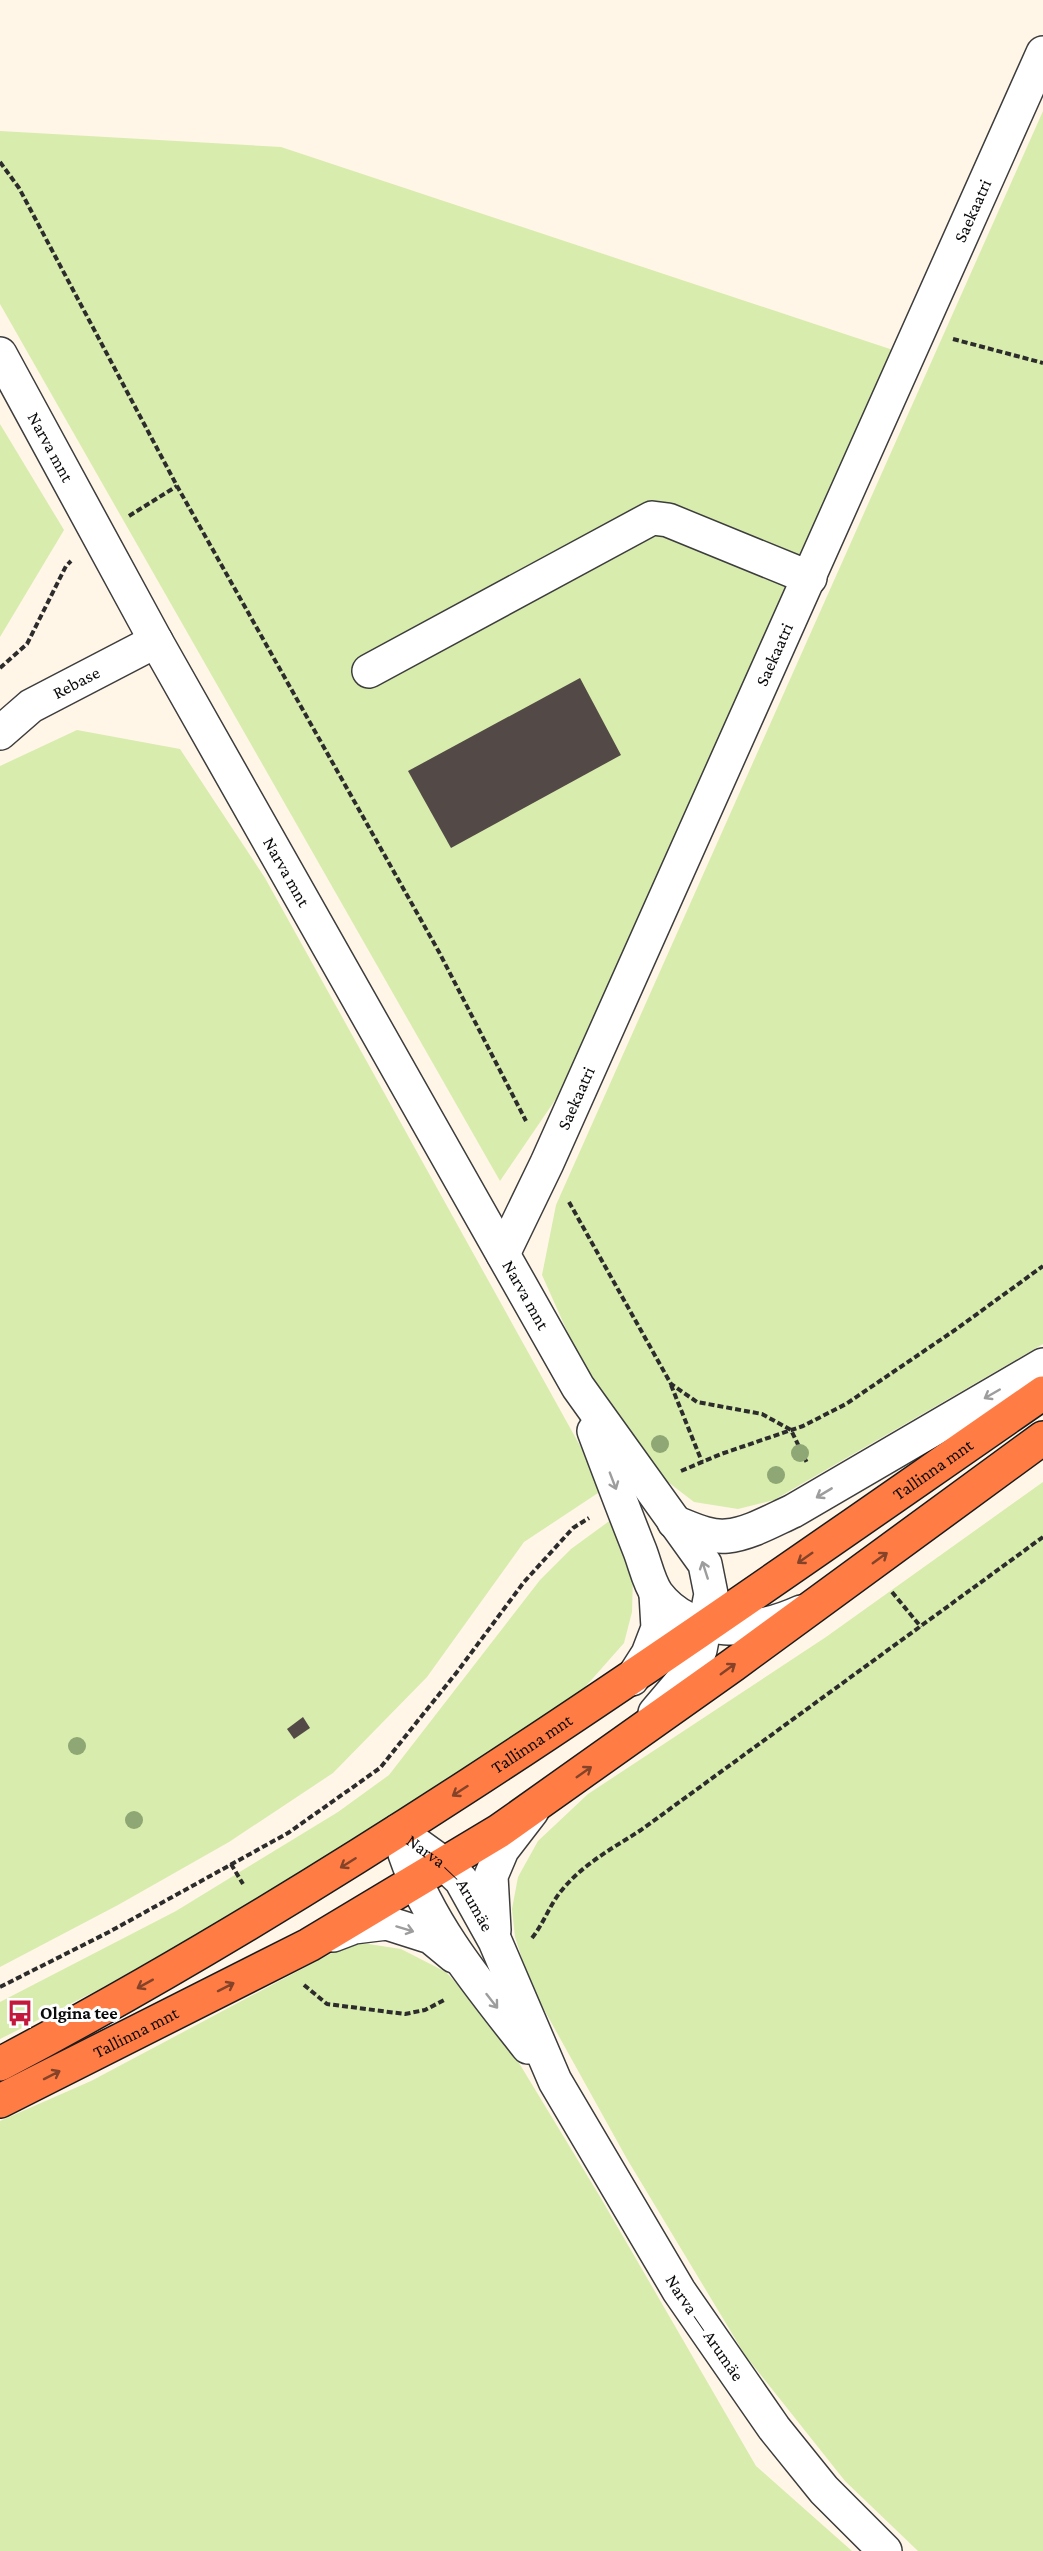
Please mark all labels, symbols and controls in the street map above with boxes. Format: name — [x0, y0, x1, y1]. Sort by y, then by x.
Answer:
street label: Saekaatri — [950, 176, 995, 245]
street label: Narva mnt — [24, 409, 78, 486]
street label: Saekaatri — [751, 620, 797, 689]
street label: Rebase — [49, 662, 103, 703]
street label: Narva mnt — [259, 834, 315, 911]
street label: Saekaatri — [553, 1063, 599, 1133]
street label: Narva mnt — [498, 1257, 554, 1334]
one-way arrow — [984, 1389, 1001, 1401]
street label: Tallinna mnt — [889, 1434, 978, 1504]
one-way arrow — [608, 1471, 619, 1490]
one-way arrow — [816, 1487, 833, 1499]
one-way arrow — [872, 1551, 888, 1564]
one-way arrow — [798, 1552, 814, 1564]
one-way arrow — [699, 1561, 710, 1580]
one-way arrow — [719, 1663, 735, 1675]
street label: Tallinna mnt — [488, 1709, 577, 1778]
one-way arrow — [575, 1765, 591, 1778]
one-way arrow — [452, 1785, 469, 1797]
street label: Narva — Arumäe — [403, 1830, 498, 1935]
one-way arrow — [340, 1857, 357, 1869]
one-way arrow — [395, 1924, 414, 1935]
one-way arrow — [137, 1978, 154, 1990]
one-way arrow — [217, 1980, 235, 1992]
one-way arrow — [486, 1993, 499, 2009]
bus stop icon: Olgina tee — [5, 1998, 35, 2028]
street label: Tallinna mnt — [90, 2002, 183, 2062]
place label: Olgina tee — [40, 2003, 118, 2023]
one-way arrow — [43, 2068, 61, 2080]
street label: Narva — Arumäe — [662, 2271, 748, 2385]

